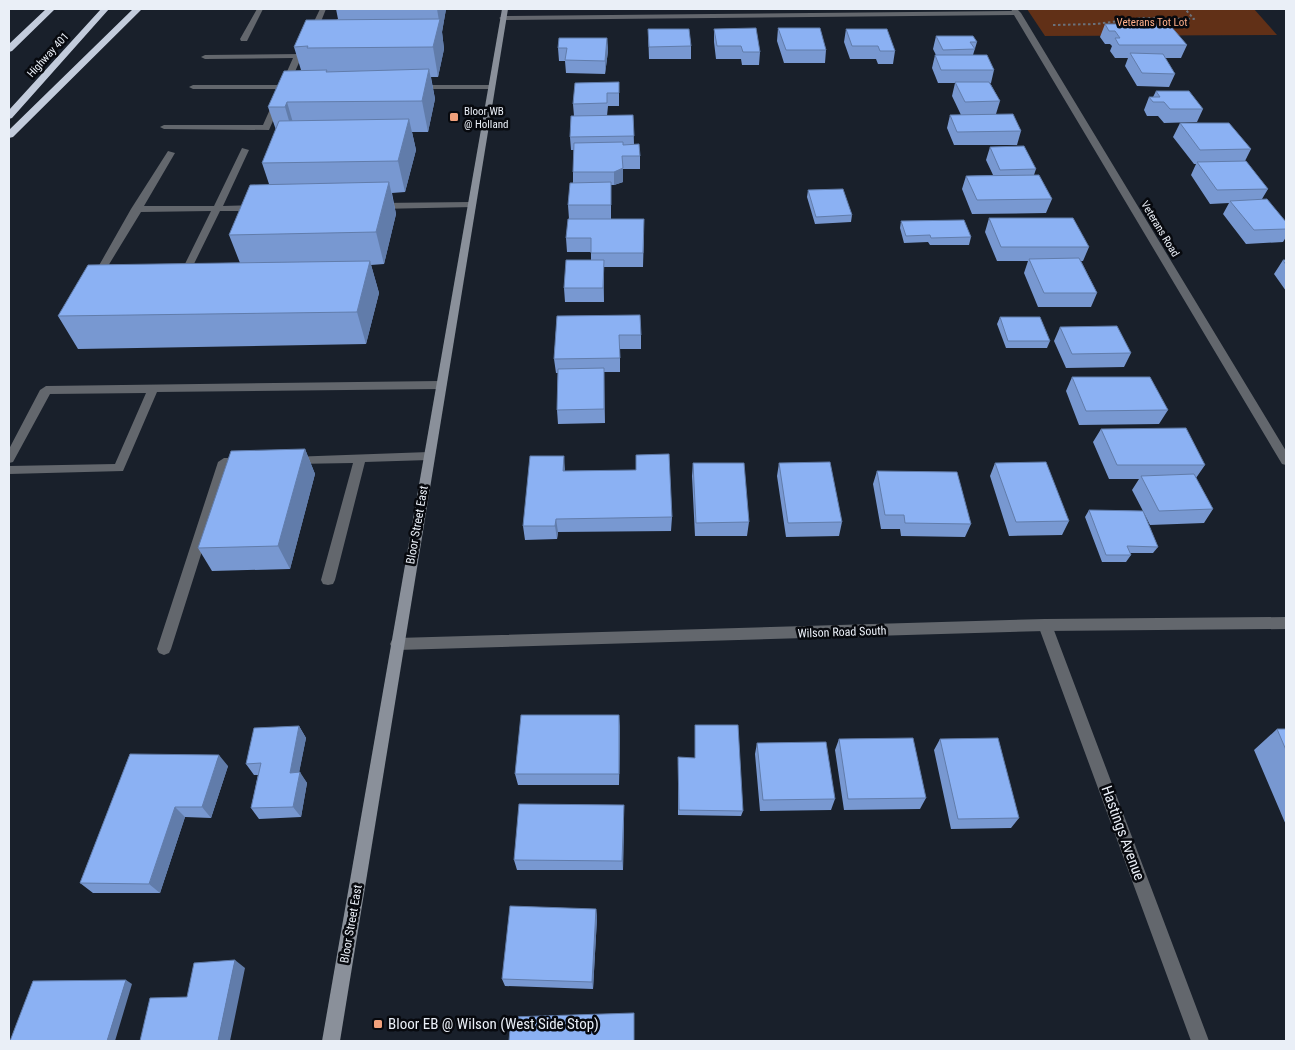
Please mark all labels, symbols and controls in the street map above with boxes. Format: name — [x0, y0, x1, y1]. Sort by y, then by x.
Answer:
park label: Veterans Tot Lot — [1116, 16, 1188, 29]
street label: Highway 401 — [24, 30, 72, 80]
place label: Bloor WB @ Holland — [464, 105, 508, 131]
marker: Bloor WB @ Holland — [448, 111, 460, 123]
street label: Veterans Road — [1138, 199, 1182, 259]
street label: Bloor Street East — [403, 484, 431, 565]
street label: Wilson Road South — [797, 623, 887, 641]
street label: Hastings Avenue — [1098, 783, 1148, 883]
street label: Bloor Street East — [337, 883, 365, 964]
place label: Bloor EB @ Wilson (West Side Stop) — [388, 1015, 599, 1033]
marker: Bloor EB @ Wilson (West Side Stop) — [372, 1018, 384, 1030]

